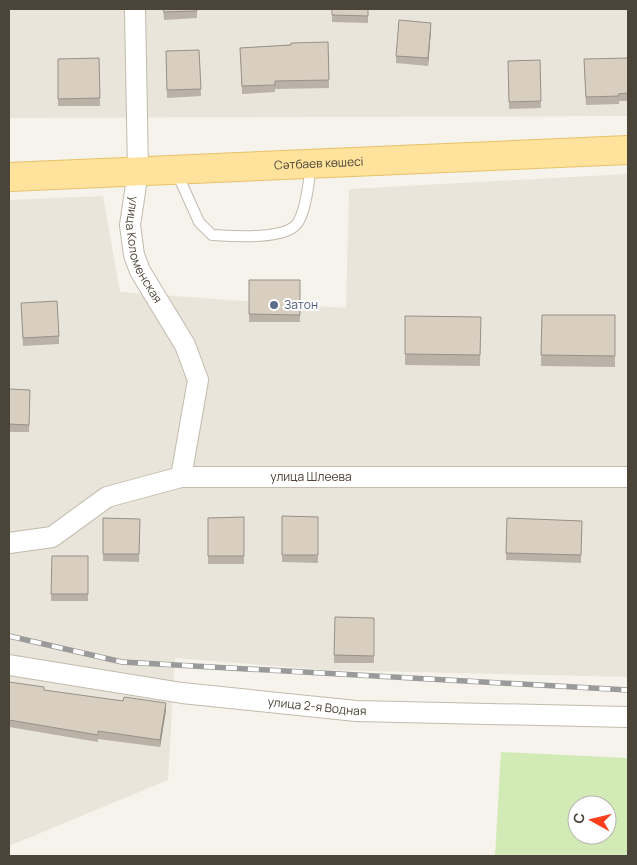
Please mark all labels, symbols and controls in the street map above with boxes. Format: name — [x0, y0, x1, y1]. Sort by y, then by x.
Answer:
street label: Сәтбаев көшесі — [274, 153, 364, 173]
street label: улица Коломенская — [122, 195, 167, 306]
place label: Затон — [284, 296, 318, 313]
marker: Затон — [268, 299, 280, 311]
street label: улица Шлеева — [270, 468, 352, 485]
street label: улица 2-я Водная — [267, 693, 367, 719]
north arrow — [567, 795, 617, 845]
text: С — [569, 812, 589, 825]

